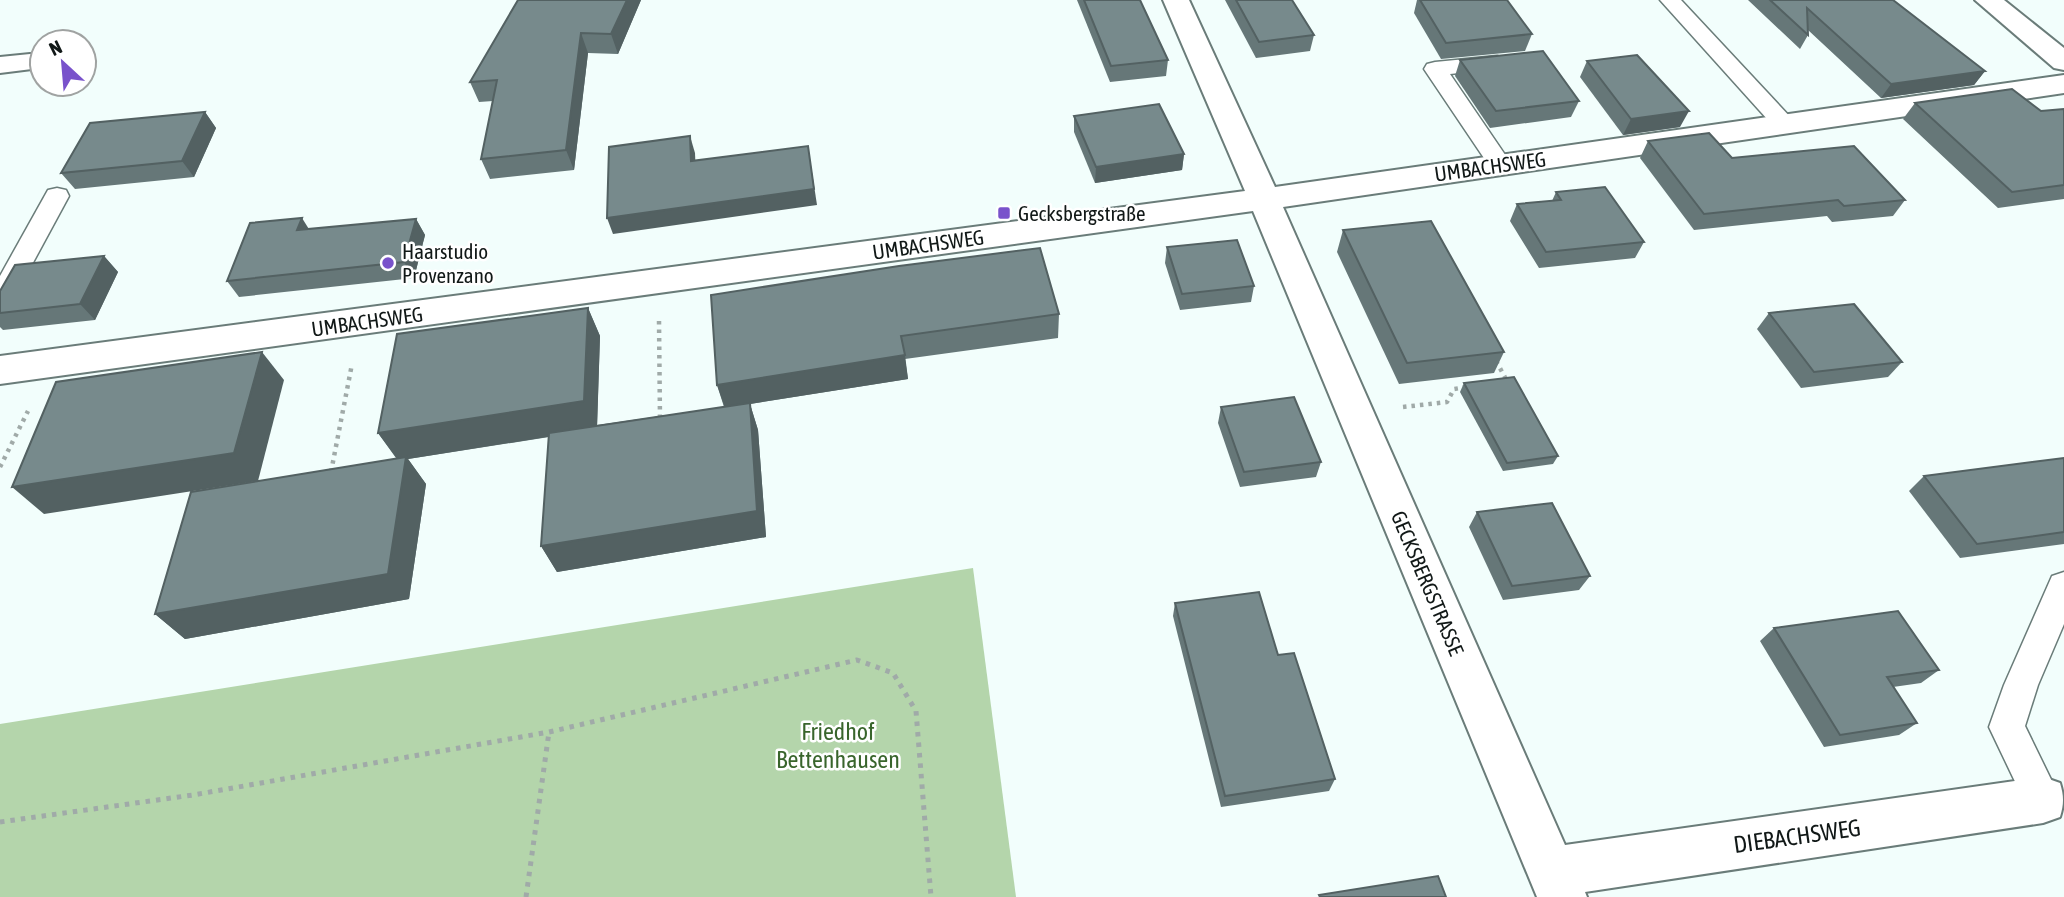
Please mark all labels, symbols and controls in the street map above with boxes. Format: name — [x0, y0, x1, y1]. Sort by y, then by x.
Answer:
north arrow — [28, 28, 98, 98]
text: N — [46, 35, 65, 60]
street label: UMBACHSWEG — [1433, 146, 1547, 186]
place label: Gecksbergstraße — [1018, 201, 1145, 225]
marker: Gecksbergstraße — [996, 205, 1012, 221]
street label: UMBACHSWEG — [871, 224, 985, 264]
place label: Haarstudio Provenzano — [402, 239, 494, 287]
marker: Haarstudio Provenzano — [380, 255, 396, 271]
street label: UMBACHSWEG — [310, 301, 424, 341]
street label: GECKSBERGSTRASSE — [1387, 507, 1469, 659]
park label: Friedhof Bettenhausen — [776, 718, 900, 773]
street label: DIEBACHSWEG — [1732, 814, 1862, 858]

